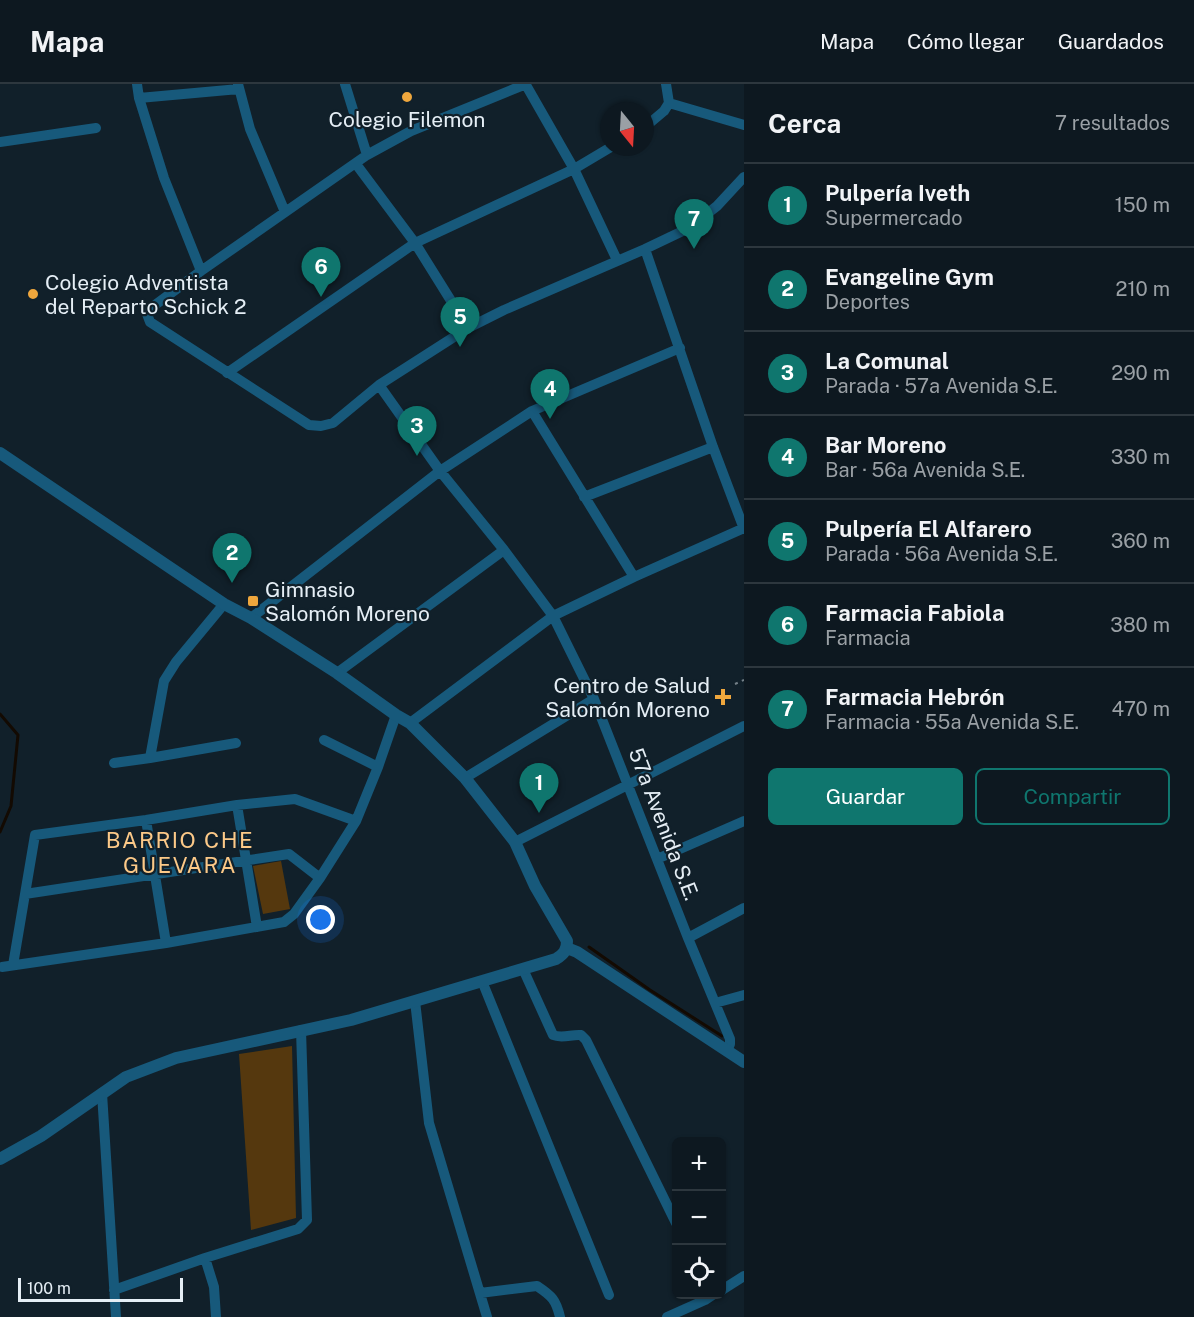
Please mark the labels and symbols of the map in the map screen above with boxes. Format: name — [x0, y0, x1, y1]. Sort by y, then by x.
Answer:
marker: Colegio Filemon — [400, 90, 414, 104]
north arrow — [600, 102, 654, 156]
place label: Colegio Filemon — [329, 107, 485, 132]
pin: 7 — [674, 200, 714, 249]
pin: 6 — [302, 248, 340, 297]
place label: Colegio Adventista del Reparto Schick 2 — [45, 270, 247, 319]
marker: Colegio Adventista del Reparto Schick 2 — [26, 287, 40, 301]
pin: 5 — [440, 298, 480, 347]
pin: 4 — [530, 370, 570, 419]
pin: 3 — [398, 406, 436, 456]
pin: 2 — [212, 534, 252, 583]
place label: Gimnasio Salomón Moreno — [265, 577, 430, 626]
marker: Gimnasio Salomón Moreno — [246, 594, 260, 608]
place label: Centro de Salud Salomón Moreno — [545, 673, 710, 722]
marker: Centro de Salud Salomón Moreno — [714, 688, 732, 706]
street label: 57a Avenida S.E. — [623, 744, 705, 904]
pin: 1 — [520, 764, 558, 813]
district label: BARRIO CHE GUEVARA — [106, 827, 254, 878]
your location — [306, 905, 335, 934]
scale bar — [18, 1275, 183, 1302]

